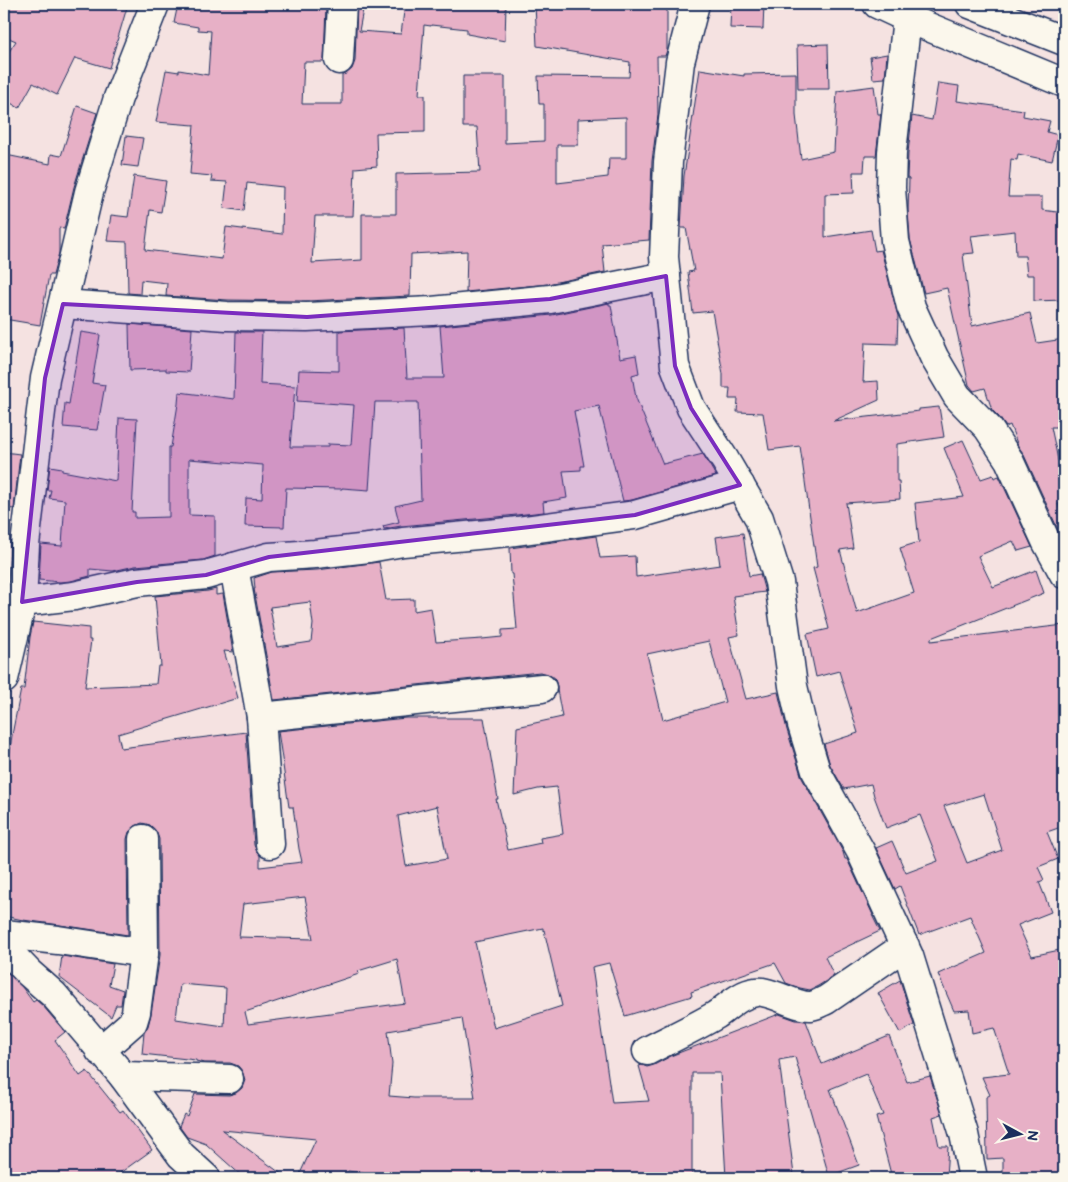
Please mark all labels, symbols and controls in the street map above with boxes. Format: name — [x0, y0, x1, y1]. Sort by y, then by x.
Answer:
north arrow — [996, 1110, 1046, 1160]
text: N — [1023, 1129, 1041, 1142]

